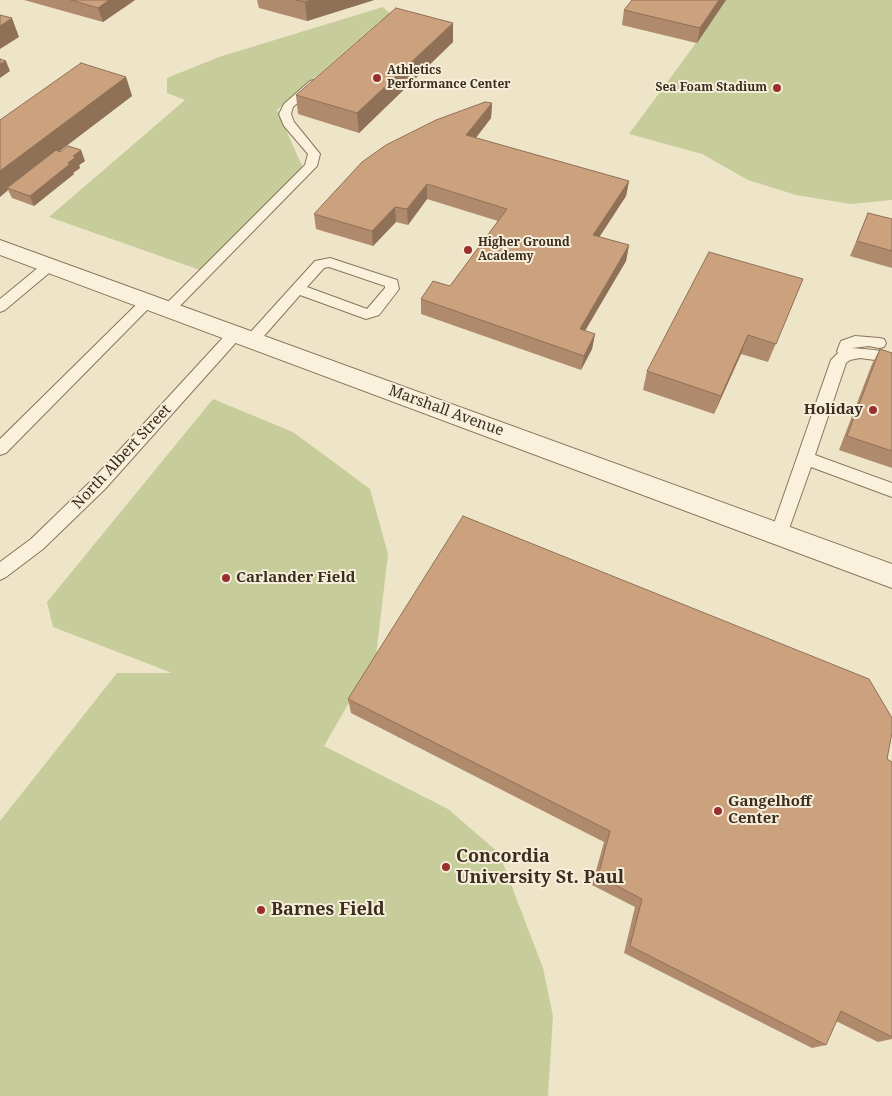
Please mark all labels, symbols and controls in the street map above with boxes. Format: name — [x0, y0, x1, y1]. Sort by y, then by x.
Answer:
place label: Athletics Performance Center — [387, 64, 511, 92]
marker: Athletics Performance Center — [371, 72, 383, 84]
place label: Sea Foam Stadium — [656, 81, 767, 95]
marker: Sea Foam Stadium — [771, 82, 783, 94]
place label: Higher Ground Academy — [478, 236, 570, 264]
marker: Higher Ground Academy — [462, 244, 474, 256]
street label: Marshall Avenue — [386, 382, 506, 440]
street label: North Albert Street — [69, 401, 175, 513]
place label: Holiday — [804, 401, 863, 419]
marker: Holiday — [867, 404, 879, 416]
place label: Carlander Field — [236, 569, 355, 587]
marker: Carlander Field — [220, 572, 232, 584]
place label: Gangelhoff Center — [728, 793, 811, 828]
marker: Gangelhoff Center — [712, 805, 724, 817]
place label: Concordia University St. Paul — [456, 846, 624, 889]
marker: Concordia University St. Paul — [440, 861, 452, 873]
place label: Barnes Field — [271, 899, 385, 921]
marker: Barnes Field — [255, 904, 267, 916]

